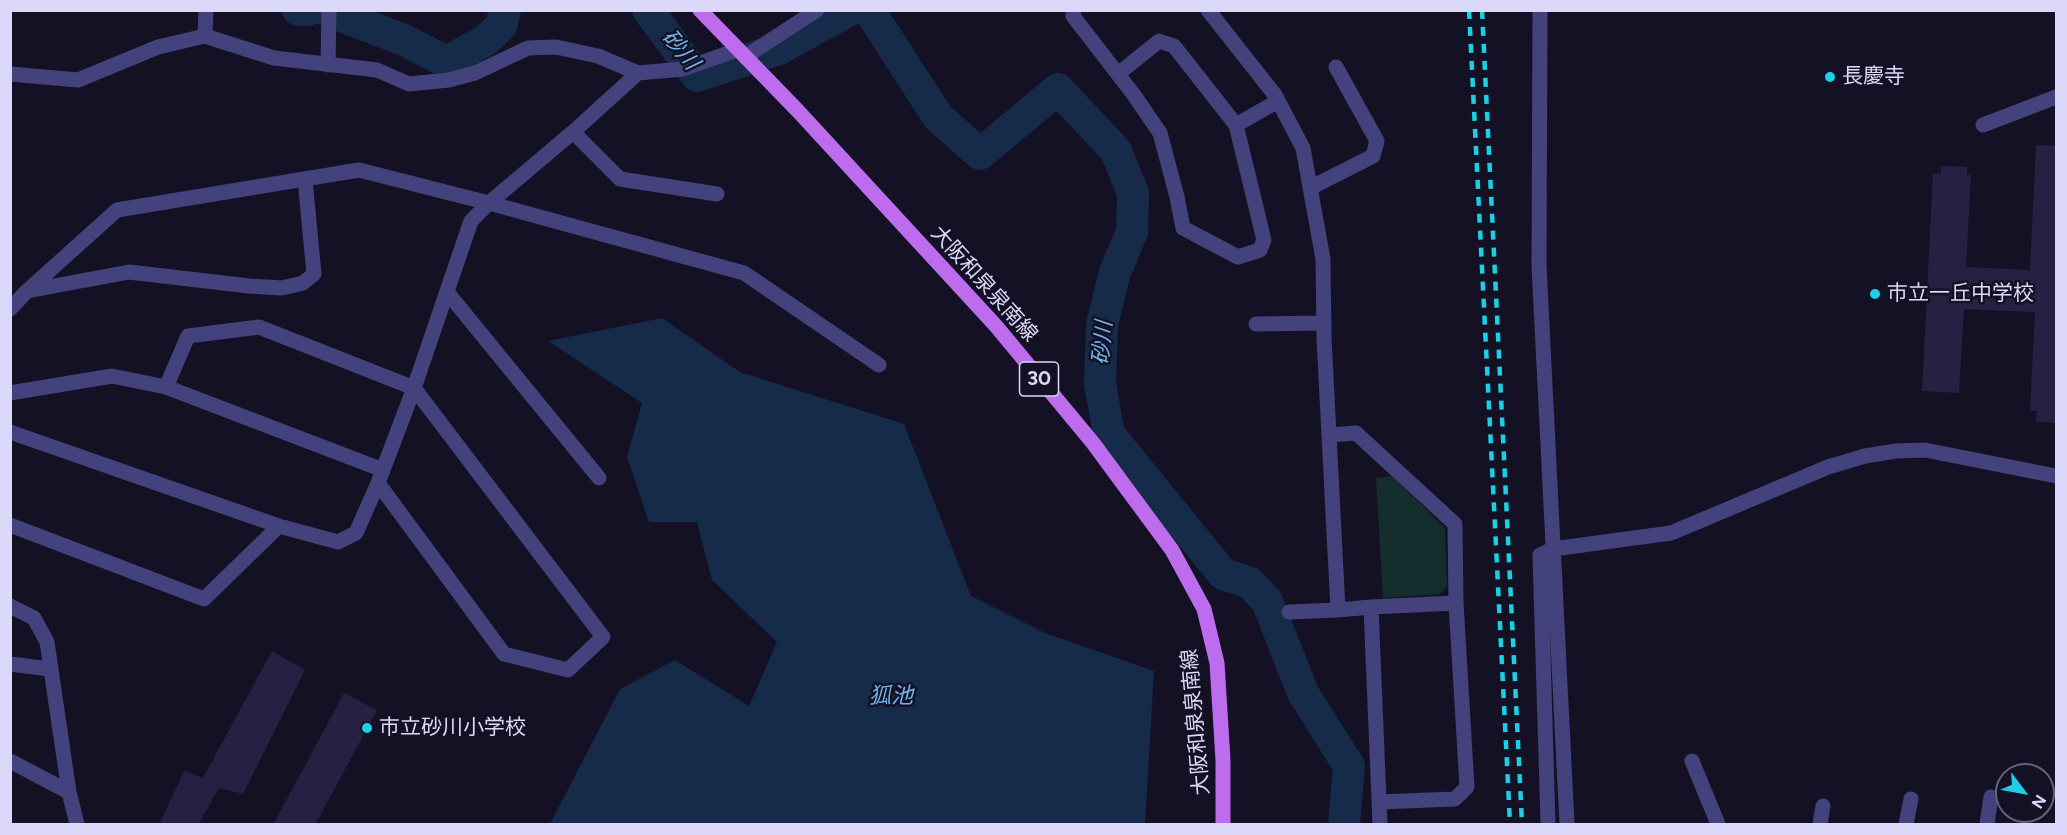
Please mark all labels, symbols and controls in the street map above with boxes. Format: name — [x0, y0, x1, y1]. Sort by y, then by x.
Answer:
water label: 砂川 — [656, 25, 704, 75]
place label: 長慶寺 — [1842, 64, 1905, 90]
marker: 長慶寺 — [1823, 70, 1837, 84]
street label: 大阪和泉泉南線 — [925, 221, 1043, 347]
place label: 市立一丘中学校 — [1887, 281, 2034, 307]
marker: 市立一丘中学校 — [1868, 287, 1882, 301]
water label: 砂川 — [1088, 320, 1118, 366]
road number: 30 — [1020, 362, 1058, 396]
street label: 大阪和泉泉南線 — [1177, 648, 1215, 796]
water label: 狐池 — [869, 684, 913, 710]
place label: 市立砂川小学校 — [379, 715, 526, 741]
marker: 市立砂川小学校 — [360, 721, 374, 735]
north arrow — [1995, 763, 2055, 823]
text: N — [2028, 791, 2050, 812]

